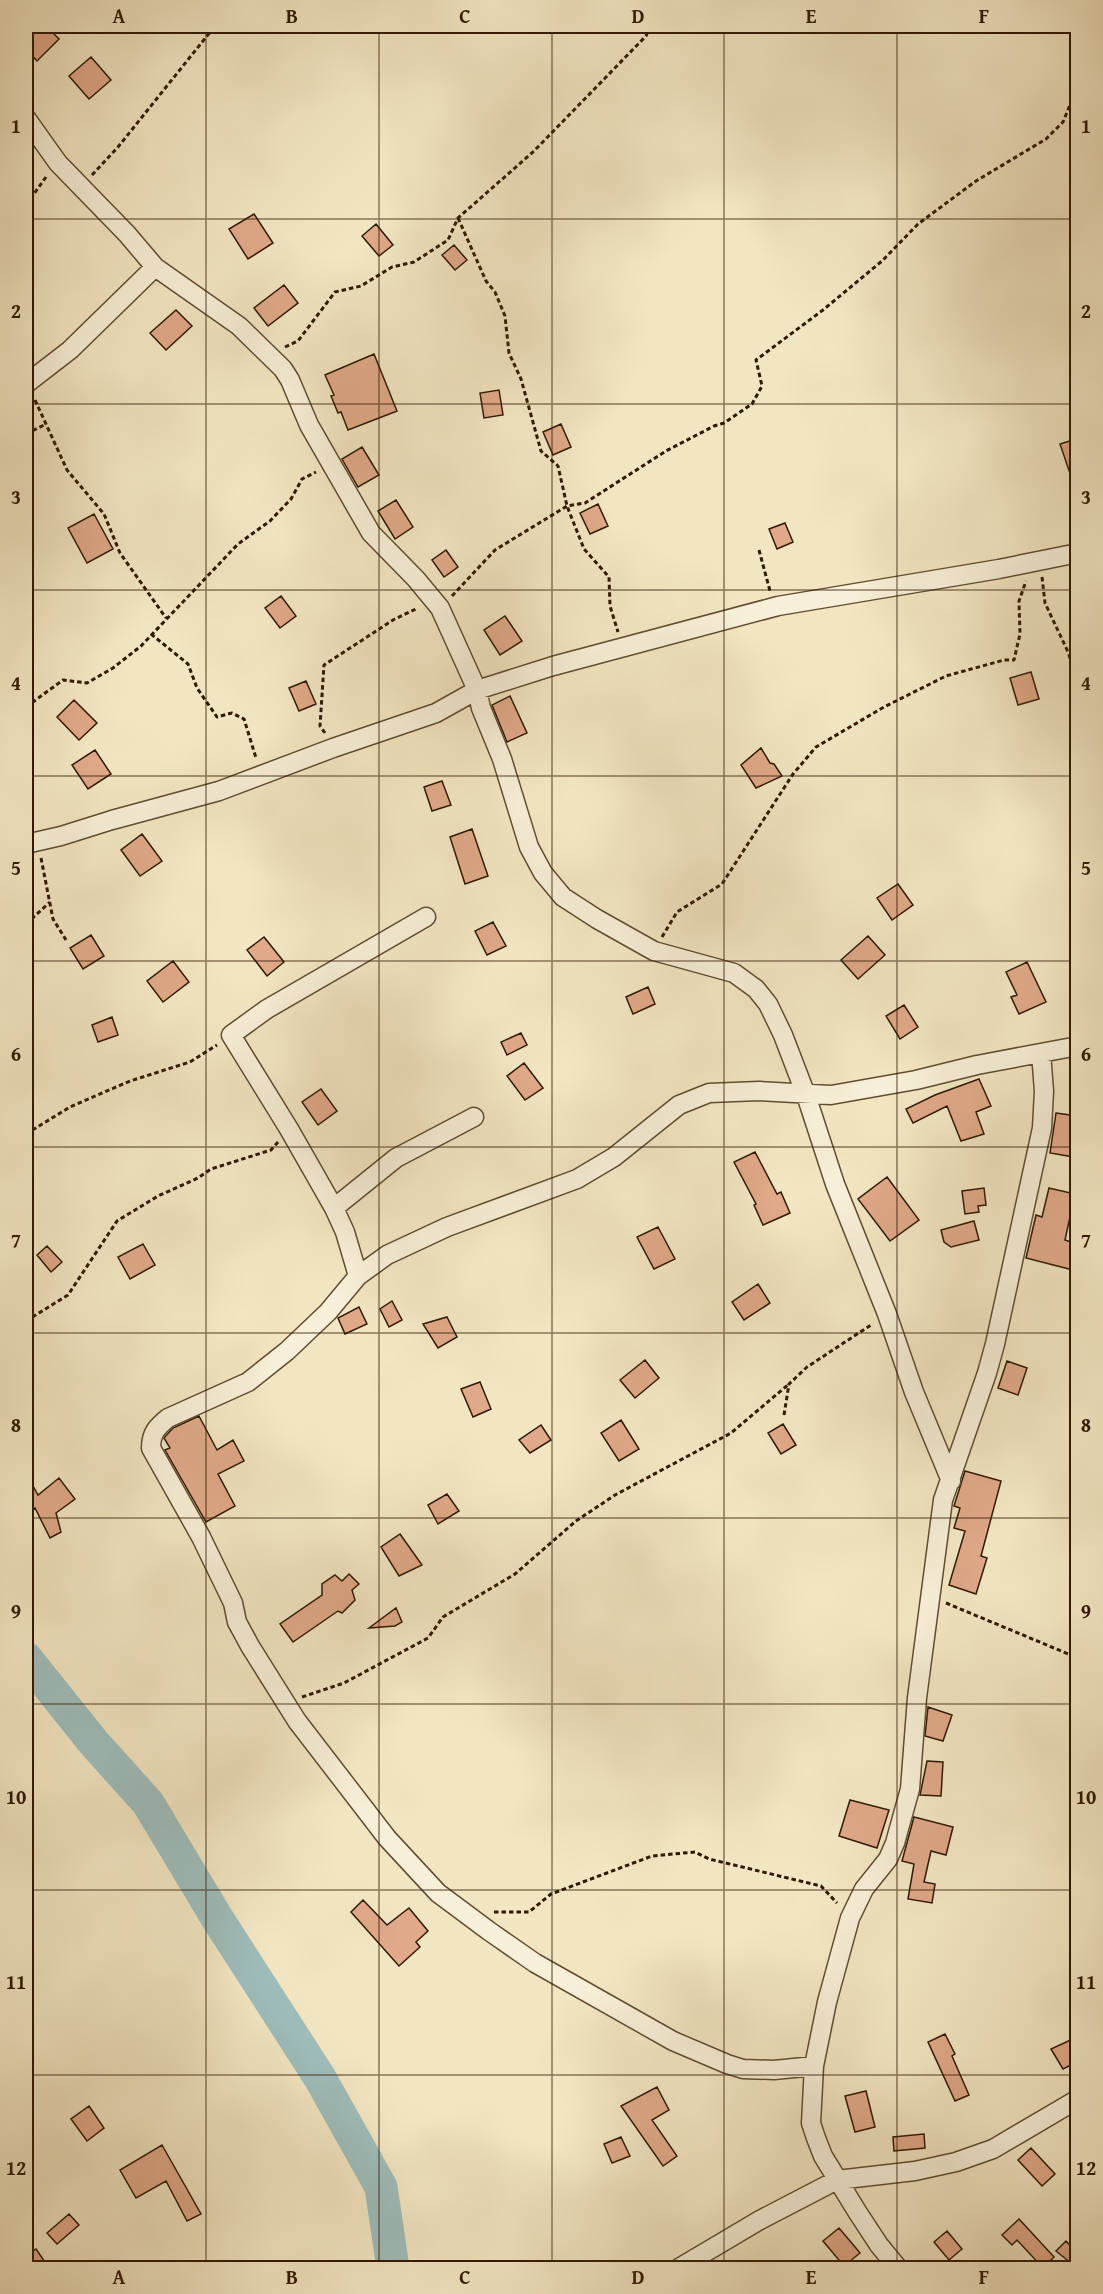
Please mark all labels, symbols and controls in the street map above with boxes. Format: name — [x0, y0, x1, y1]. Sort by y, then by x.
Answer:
text: A — [113, 1, 126, 30]
text: B — [286, 1, 298, 30]
text: C — [459, 1, 471, 30]
text: D — [631, 1, 645, 30]
text: E — [806, 1, 817, 30]
text: F — [979, 1, 989, 30]
text: 1 — [11, 111, 21, 140]
text: 1 — [1081, 111, 1091, 140]
text: 2 — [11, 296, 21, 325]
text: 2 — [1081, 296, 1091, 325]
text: 3 — [11, 482, 21, 511]
text: 3 — [1081, 482, 1091, 511]
text: 4 — [11, 668, 21, 697]
text: 4 — [1081, 668, 1091, 697]
text: 5 — [11, 853, 21, 882]
text: 5 — [1081, 853, 1091, 882]
text: 6 — [11, 1039, 21, 1068]
text: 6 — [1081, 1039, 1091, 1068]
text: 7 — [11, 1225, 21, 1254]
text: 7 — [1081, 1225, 1091, 1254]
text: 8 — [11, 1410, 21, 1439]
text: 8 — [1081, 1410, 1091, 1439]
text: 9 — [11, 1596, 21, 1625]
text: 9 — [1081, 1596, 1091, 1625]
text: 10 — [6, 1782, 26, 1811]
text: 10 — [1076, 1782, 1096, 1811]
text: 11 — [6, 1967, 26, 1996]
text: 11 — [1076, 1967, 1096, 1996]
text: 12 — [6, 2153, 26, 2182]
text: 12 — [1076, 2153, 1096, 2182]
text: A — [113, 2262, 126, 2291]
text: B — [286, 2262, 298, 2291]
text: C — [459, 2262, 471, 2291]
text: D — [631, 2262, 645, 2291]
text: E — [806, 2262, 817, 2291]
text: F — [979, 2262, 989, 2291]

